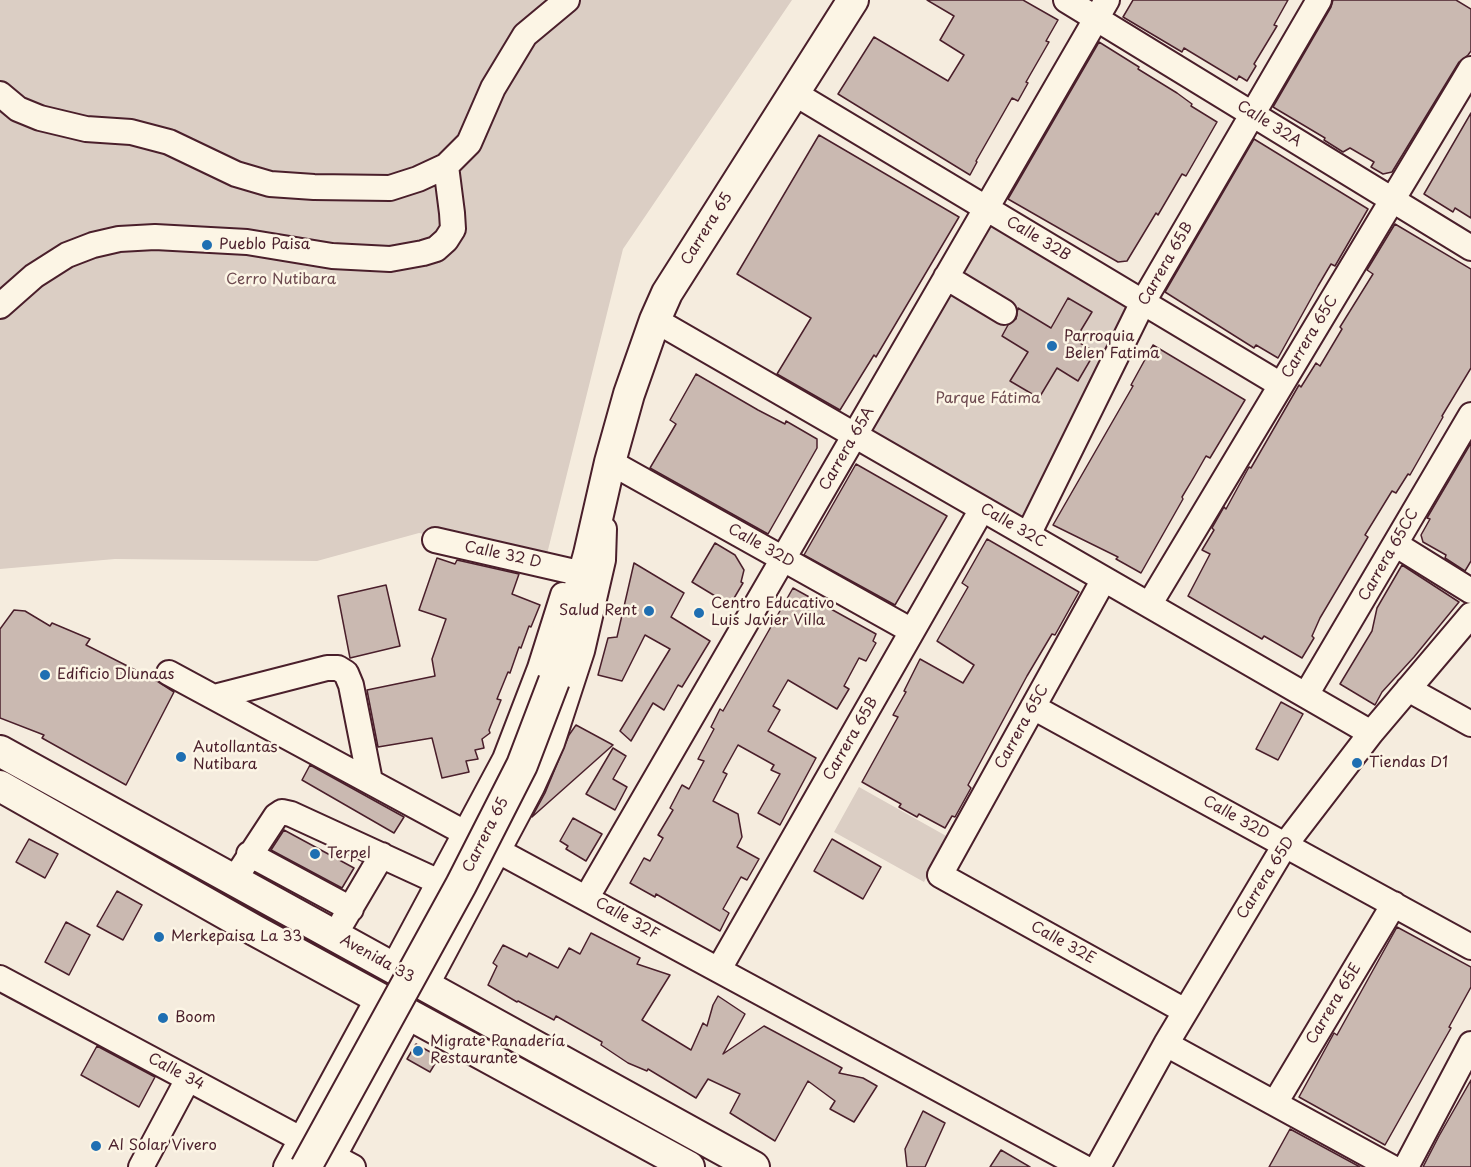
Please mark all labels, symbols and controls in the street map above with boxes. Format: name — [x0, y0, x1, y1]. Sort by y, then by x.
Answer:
street label: Calle 32A — [1233, 97, 1305, 151]
street label: Carrera 65 — [678, 189, 736, 269]
street label: Calle 32B — [1003, 213, 1073, 265]
street label: Carrera 65B — [1135, 219, 1197, 309]
place label: Pueblo Paisa — [219, 236, 310, 254]
marker: Pueblo Paisa — [200, 238, 214, 252]
park label: Cerro Nutibara — [226, 271, 336, 289]
street label: Carrera 65C — [1278, 292, 1342, 382]
place label: Parroquia Belen Fatima — [1064, 328, 1160, 363]
marker: Parroquia Belen Fatima — [1045, 339, 1059, 353]
park label: Parque Fátima — [936, 390, 1040, 408]
street label: Carrera 65A — [816, 404, 878, 494]
street label: Calle 32C — [977, 500, 1049, 552]
street label: Carrera 65CC — [1355, 506, 1423, 604]
street label: Calle 32D — [725, 520, 797, 572]
street label: Calle 32 D — [463, 538, 543, 572]
place label: Centro Educativo Luis Javier Villa — [711, 595, 834, 630]
place label: Salud Rent — [559, 602, 637, 620]
marker: Salud Rent — [642, 604, 656, 618]
marker: Centro Educativo Luis Javier Villa — [692, 606, 706, 620]
place label: Edificio Dlunaas — [57, 666, 174, 684]
marker: Edificio Dlunaas — [38, 668, 52, 682]
street label: Carrera 65C — [991, 682, 1053, 772]
street label: Carrera 65B — [820, 694, 882, 784]
place label: Autollantas Nutibara — [193, 739, 277, 774]
marker: Autollantas Nutibara — [174, 750, 188, 764]
place label: Tiendas D1 — [1369, 754, 1448, 772]
marker: Tiendas D1 — [1350, 756, 1364, 770]
street label: Calle 32D — [1200, 792, 1272, 844]
street label: Carrera 65 — [459, 794, 513, 876]
street label: Carrera 65D — [1233, 833, 1299, 923]
place label: Terpel — [327, 845, 371, 863]
marker: Terpel — [308, 847, 322, 861]
street label: Calle 32F — [592, 894, 662, 944]
street label: Calle 32E — [1027, 918, 1099, 968]
place label: Merkepaisa La 33 — [171, 928, 302, 946]
marker: Merkepaisa La 33 — [152, 930, 166, 944]
street label: Avenida 33 — [337, 931, 417, 987]
street label: Carrera 65E — [1303, 960, 1365, 1048]
place label: Boom — [175, 1009, 216, 1027]
marker: Boom — [156, 1011, 170, 1025]
place label: Migrate Panadería Restaurante — [430, 1033, 565, 1068]
marker: Migrate Panadería Restaurante — [411, 1044, 425, 1058]
street label: Calle 34 — [145, 1050, 207, 1094]
place label: Al Solar Vivero — [108, 1137, 217, 1155]
marker: Al Solar Vivero — [89, 1139, 103, 1153]

